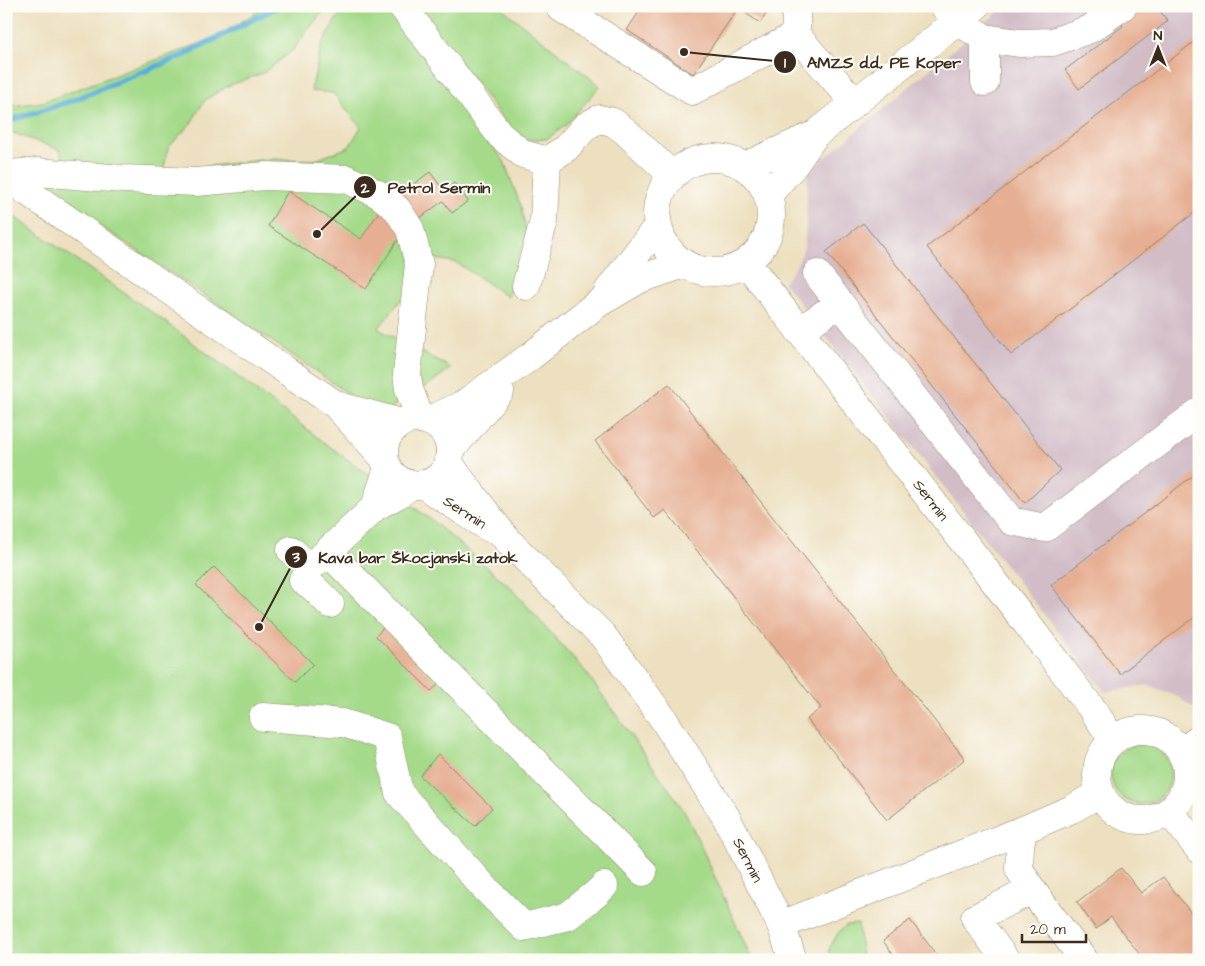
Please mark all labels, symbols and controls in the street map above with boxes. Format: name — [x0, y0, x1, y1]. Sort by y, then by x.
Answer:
north arrow — [1132, 22, 1182, 72]
text: N — [1154, 26, 1163, 46]
callout: AMZS d.d., PE Koper — [772, 47, 971, 78]
text: AMZS d.d., PE Koper — [807, 52, 961, 74]
text: 1 — [784, 53, 786, 74]
callout: Petrol Sermin — [352, 172, 500, 203]
text: Petrol Sermin — [388, 177, 490, 199]
text: 2 — [360, 178, 370, 199]
street label: Sermin — [908, 475, 954, 526]
street label: Sermin — [439, 491, 491, 534]
callout: Kava bar Škocjanski zatok — [283, 542, 527, 573]
text: 3 — [291, 547, 300, 568]
text: Kava bar Škocjanski zatok — [318, 547, 518, 569]
street label: Sermin — [727, 834, 768, 887]
scale bar — [1022, 911, 1086, 943]
text: 20 m — [1030, 919, 1066, 940]

